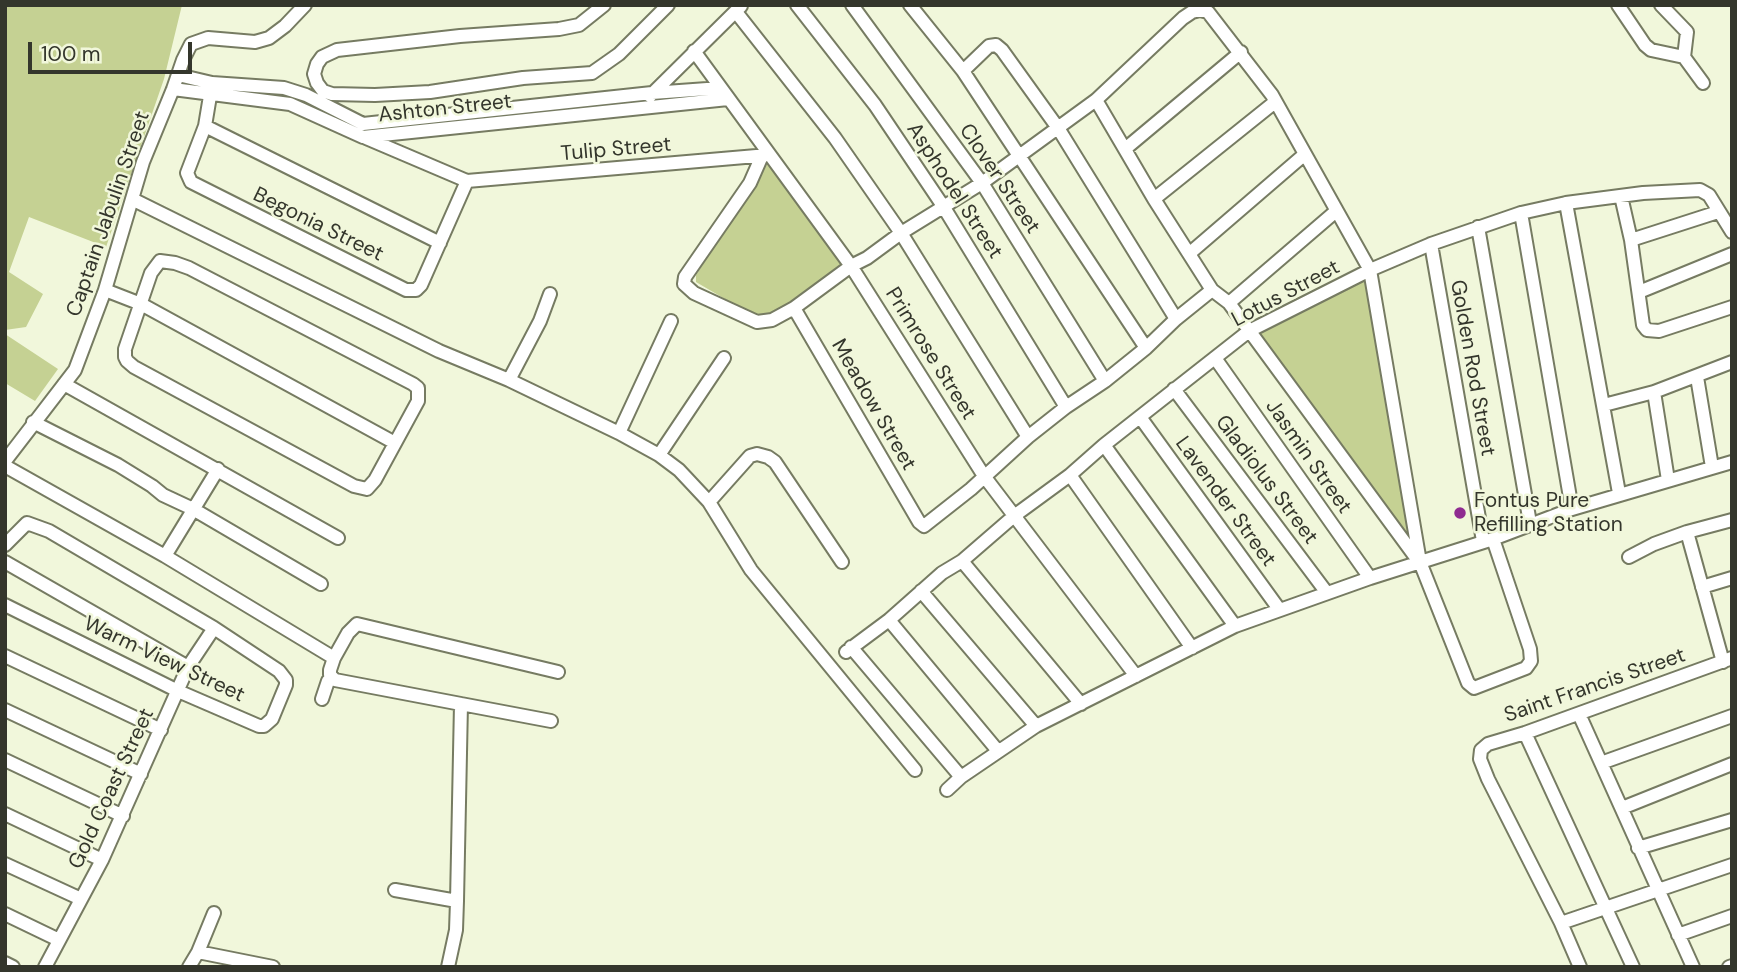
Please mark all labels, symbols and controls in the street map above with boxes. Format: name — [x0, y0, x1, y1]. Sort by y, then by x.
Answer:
scale bar — [32, 28, 196, 72]
text: 100 m — [41, 40, 101, 68]
street label: Ashton Street — [377, 89, 513, 129]
street label: Captain Jabulin Street — [62, 108, 156, 320]
street label: Asphodel Street — [901, 118, 1007, 264]
street label: Clover Street — [953, 119, 1045, 239]
street label: Tulip Street — [560, 133, 672, 167]
street label: Begonia Street — [249, 183, 387, 267]
street label: Lotus Street — [1228, 255, 1344, 333]
street label: Golden Rod Street — [1444, 278, 1500, 458]
street label: Primrose Street — [879, 283, 981, 425]
street label: Meadow Street — [825, 335, 921, 475]
street label: Jasmin Street — [1259, 395, 1357, 519]
street label: Gladiolus Street — [1209, 411, 1323, 549]
street label: Lavender Street — [1169, 432, 1281, 572]
place label: Fontus Pure Refilling Station — [1474, 488, 1623, 538]
marker: Fontus Pure Refilling Station — [1452, 505, 1468, 521]
street label: Warm View Street — [80, 612, 248, 708]
street label: Saint Francis Street — [1501, 643, 1689, 729]
street label: Gold Coast Street — [64, 705, 160, 873]

